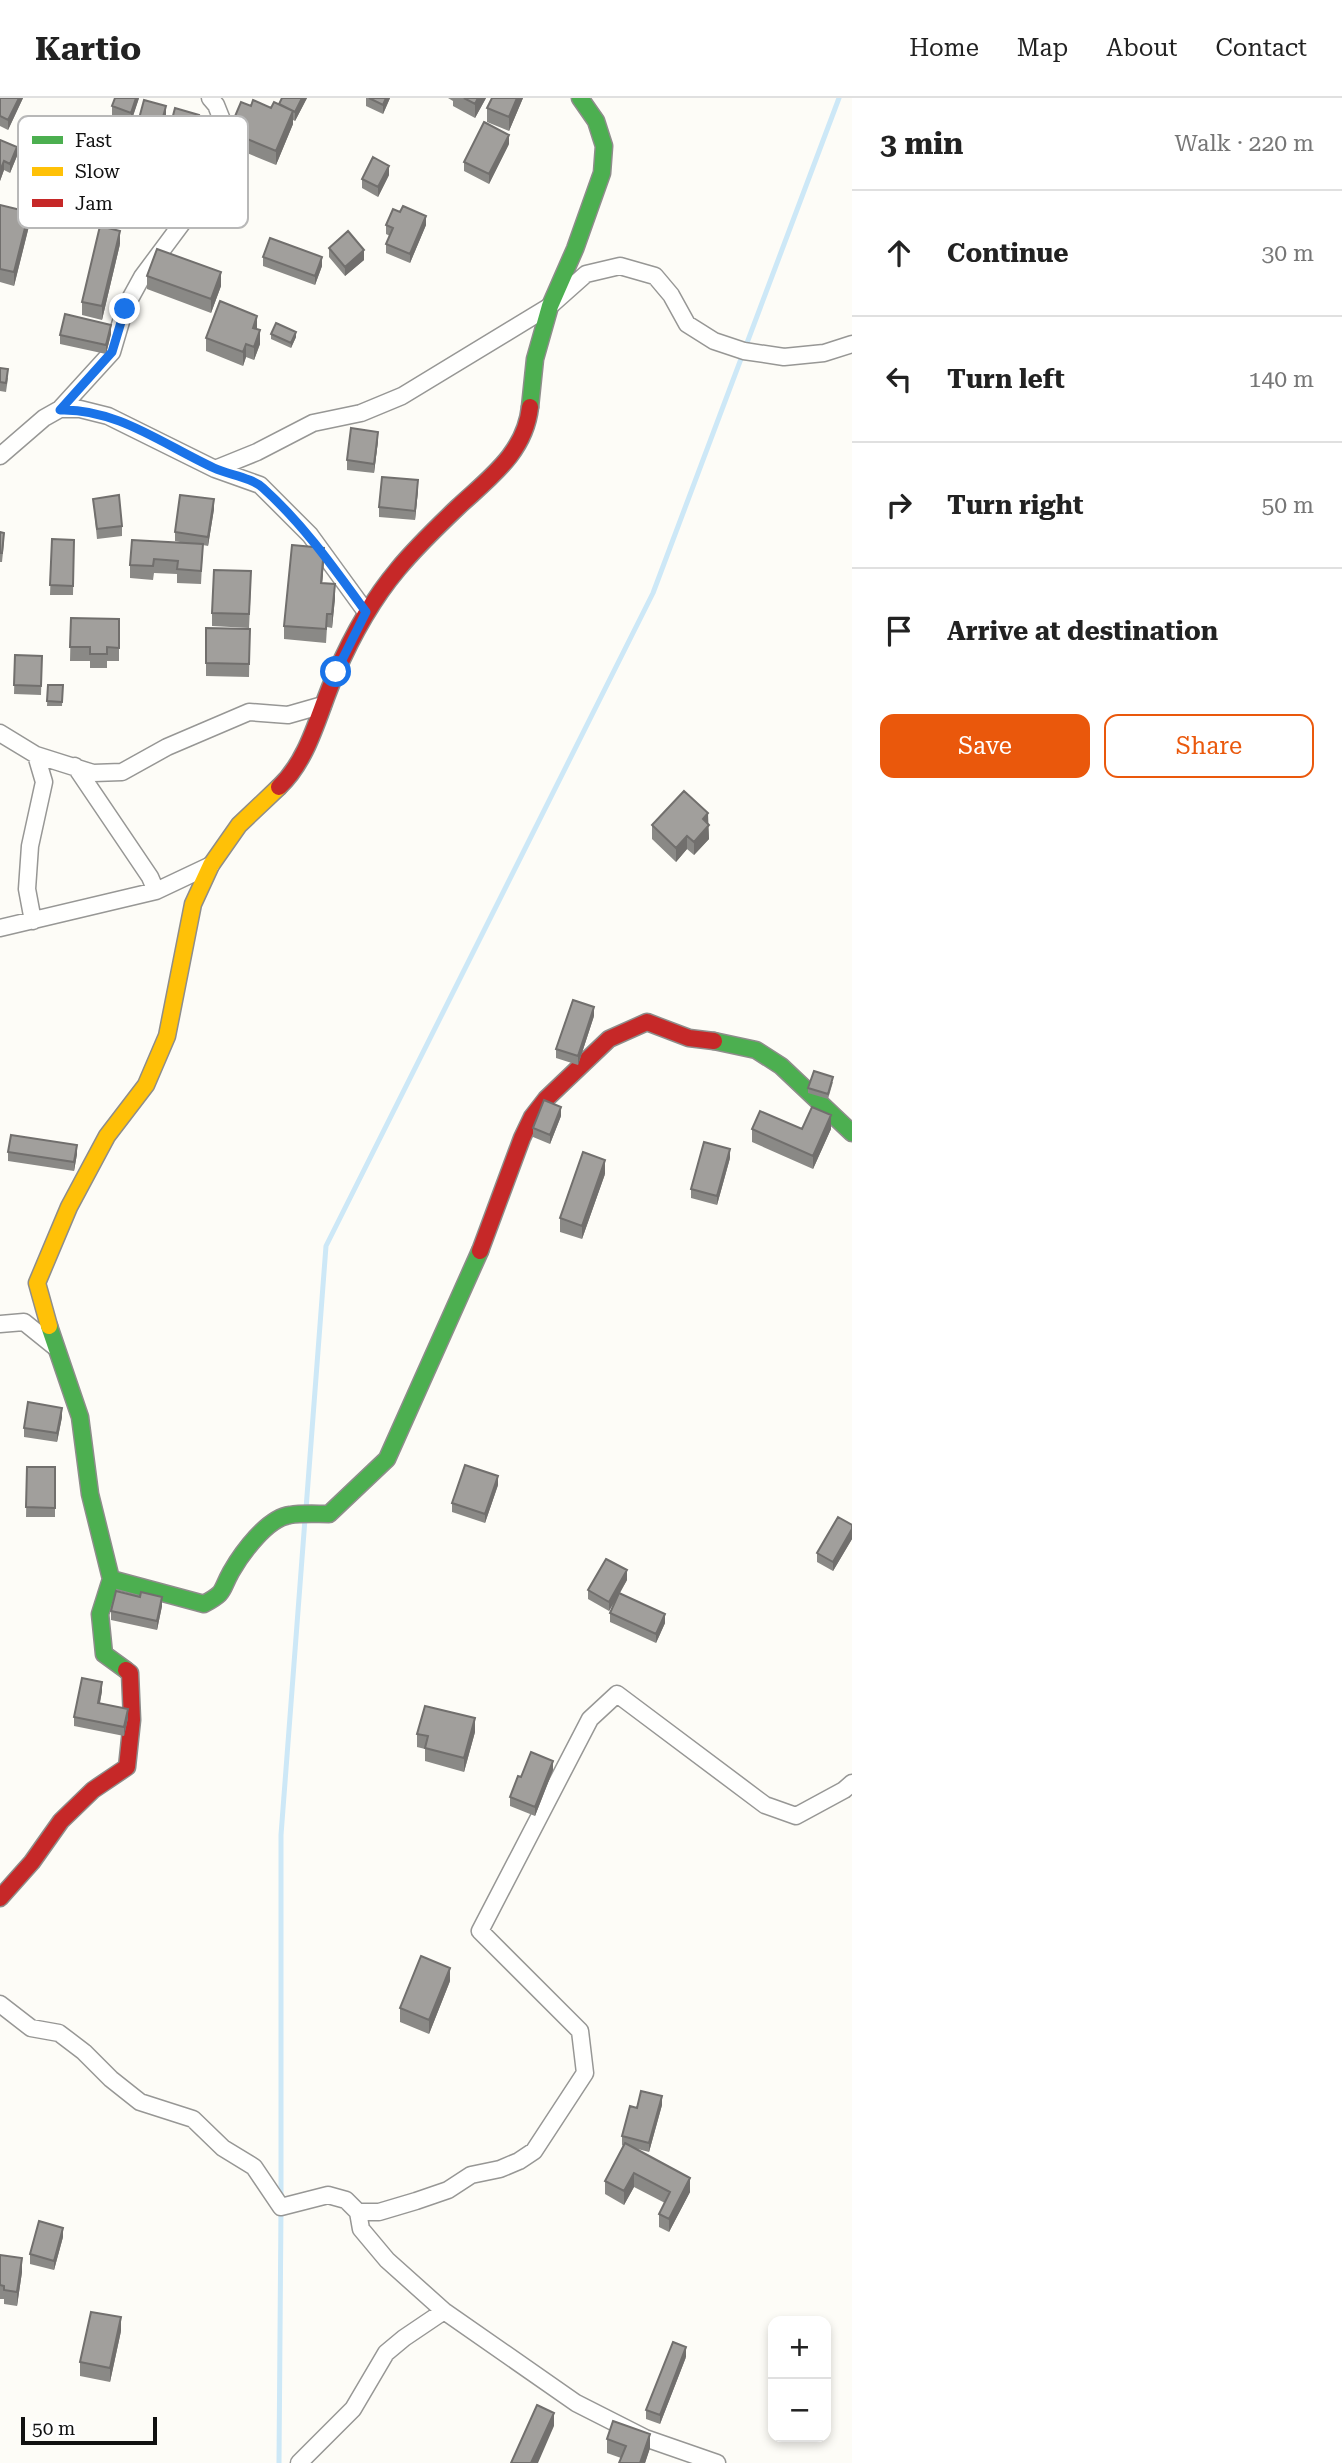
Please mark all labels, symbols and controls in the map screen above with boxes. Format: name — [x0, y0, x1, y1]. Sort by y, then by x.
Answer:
text: Kartio — [35, 29, 141, 68]
text: Home — [909, 34, 979, 62]
text: Map — [1017, 34, 1068, 62]
text: About — [1106, 34, 1177, 62]
text: Contact — [1215, 34, 1307, 62]
legend — [18, 116, 248, 228]
text: 3 min — [880, 126, 963, 161]
text: Fast — [75, 129, 112, 152]
text: Walk · 220 m — [1175, 130, 1314, 157]
text: Slow — [75, 160, 120, 183]
text: Jam — [75, 192, 113, 215]
icon: ahead — [880, 234, 918, 272]
text: Continue — [947, 238, 1069, 268]
text: 30 m — [1261, 240, 1314, 267]
route end — [109, 293, 140, 324]
icon: left — [880, 360, 918, 398]
text: Turn left — [947, 364, 1065, 394]
text: 140 m — [1249, 366, 1314, 393]
icon: right — [880, 486, 918, 524]
text: Turn right — [947, 490, 1083, 520]
text: 50 m — [1261, 492, 1314, 519]
icon: arrive — [880, 612, 918, 650]
text: Arrive at destination — [947, 616, 1218, 646]
route start — [320, 656, 351, 687]
button: Save — [880, 714, 1090, 778]
button: Share — [1104, 714, 1314, 778]
map controls — [768, 2316, 831, 2442]
button: + — [768, 2316, 831, 2379]
button: − — [768, 2379, 831, 2442]
scale bar — [21, 2414, 158, 2446]
text: 50 m — [32, 2417, 75, 2440]

